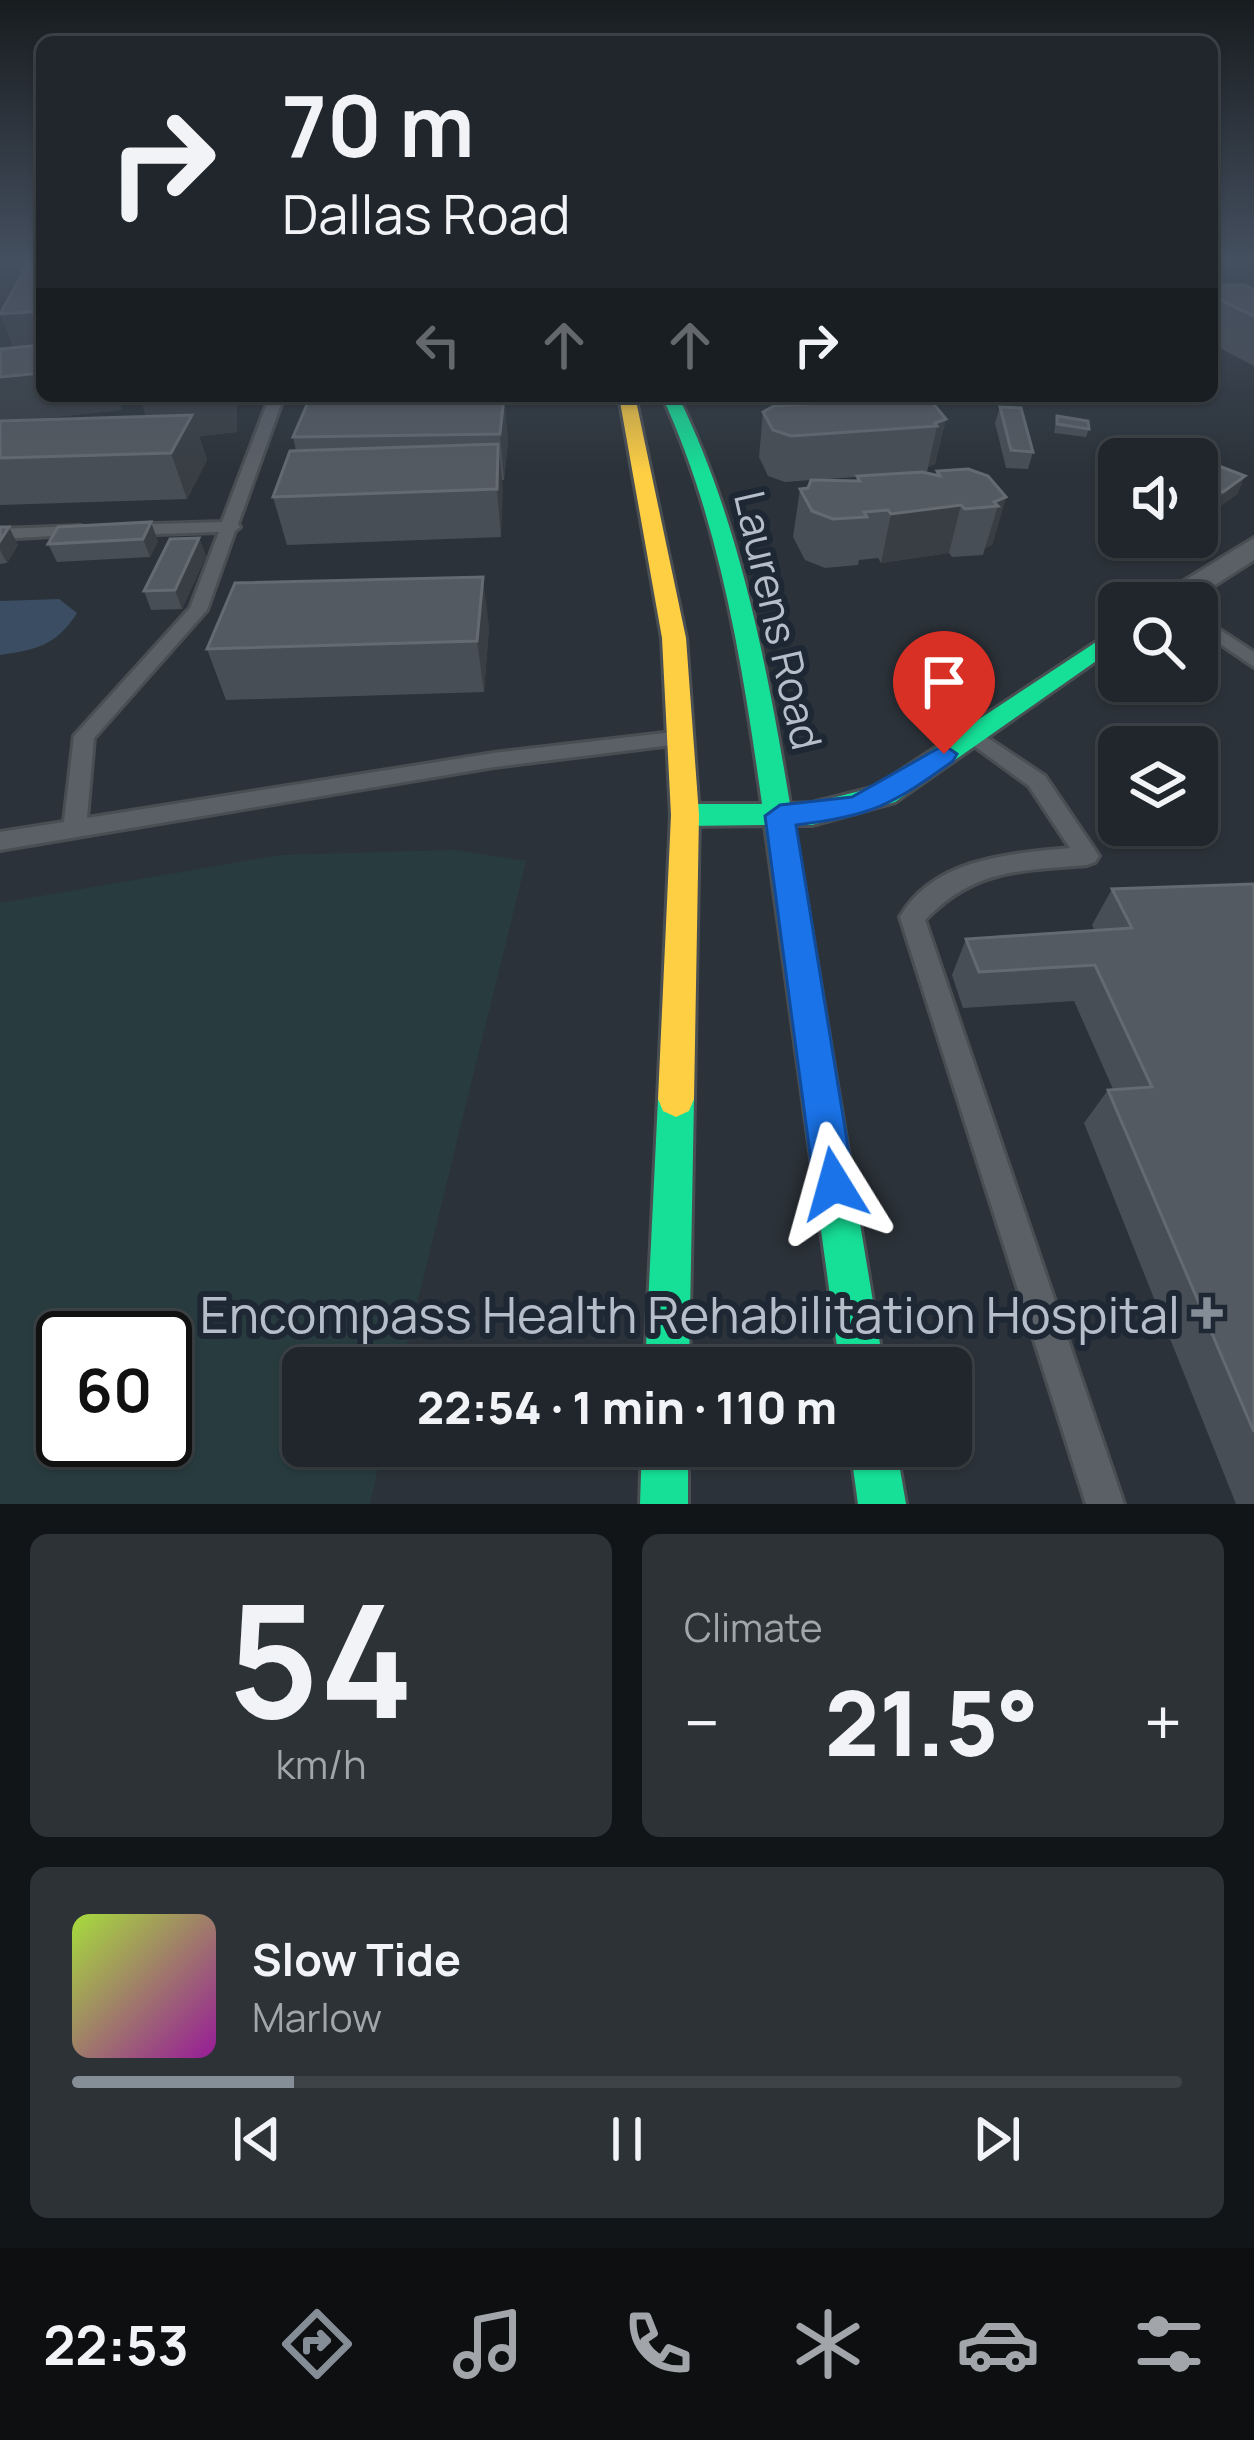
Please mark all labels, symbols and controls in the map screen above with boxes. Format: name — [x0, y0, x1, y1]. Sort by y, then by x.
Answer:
text: 70 m — [282, 67, 474, 182]
icon: right — [84, 84, 240, 240]
text: Dallas Road — [282, 176, 571, 250]
icon: left — [405, 312, 471, 378]
icon: ahead — [531, 312, 597, 378]
icon: ahead — [657, 312, 723, 378]
icon: right — [783, 312, 849, 378]
map controls — [1098, 438, 1218, 846]
button: sound — [1098, 438, 1218, 558]
street label: Laurens Road — [721, 485, 837, 755]
button: search — [1098, 582, 1218, 702]
pin — [893, 631, 995, 754]
icon: arrive — [911, 649, 977, 715]
button: layers — [1098, 726, 1218, 846]
position arrow — [771, 1121, 897, 1247]
place label: Encompass Health Rehabilitation Hospital — [200, 1279, 1180, 1348]
marker: Encompass Health Rehabilitation Hospital — [1191, 1297, 1223, 1329]
speed limit sign: 60 — [36, 1311, 192, 1467]
text: 22:54 · 1 min · 110 m — [417, 1376, 837, 1438]
text: 54 — [228, 1552, 414, 1765]
text: Climate — [684, 1600, 823, 1654]
text: 21.5° — [825, 1660, 1039, 1783]
text: − — [684, 1677, 720, 1767]
text: + — [1144, 1677, 1182, 1767]
text: km/h — [276, 1737, 366, 1791]
text: Slow Tide — [252, 1928, 461, 1990]
text: Marlow — [252, 1990, 382, 2044]
icon: previous — [224, 2106, 290, 2172]
icon: pause — [594, 2106, 660, 2172]
icon: next — [964, 2106, 1030, 2172]
icon: directions — [275, 2302, 359, 2386]
icon: music — [446, 2302, 530, 2386]
icon: phone — [616, 2302, 700, 2386]
icon: climate — [786, 2302, 870, 2386]
icon: car — [956, 2302, 1040, 2386]
icon: filters — [1127, 2302, 1211, 2386]
text: 22:53 — [43, 2307, 189, 2381]

